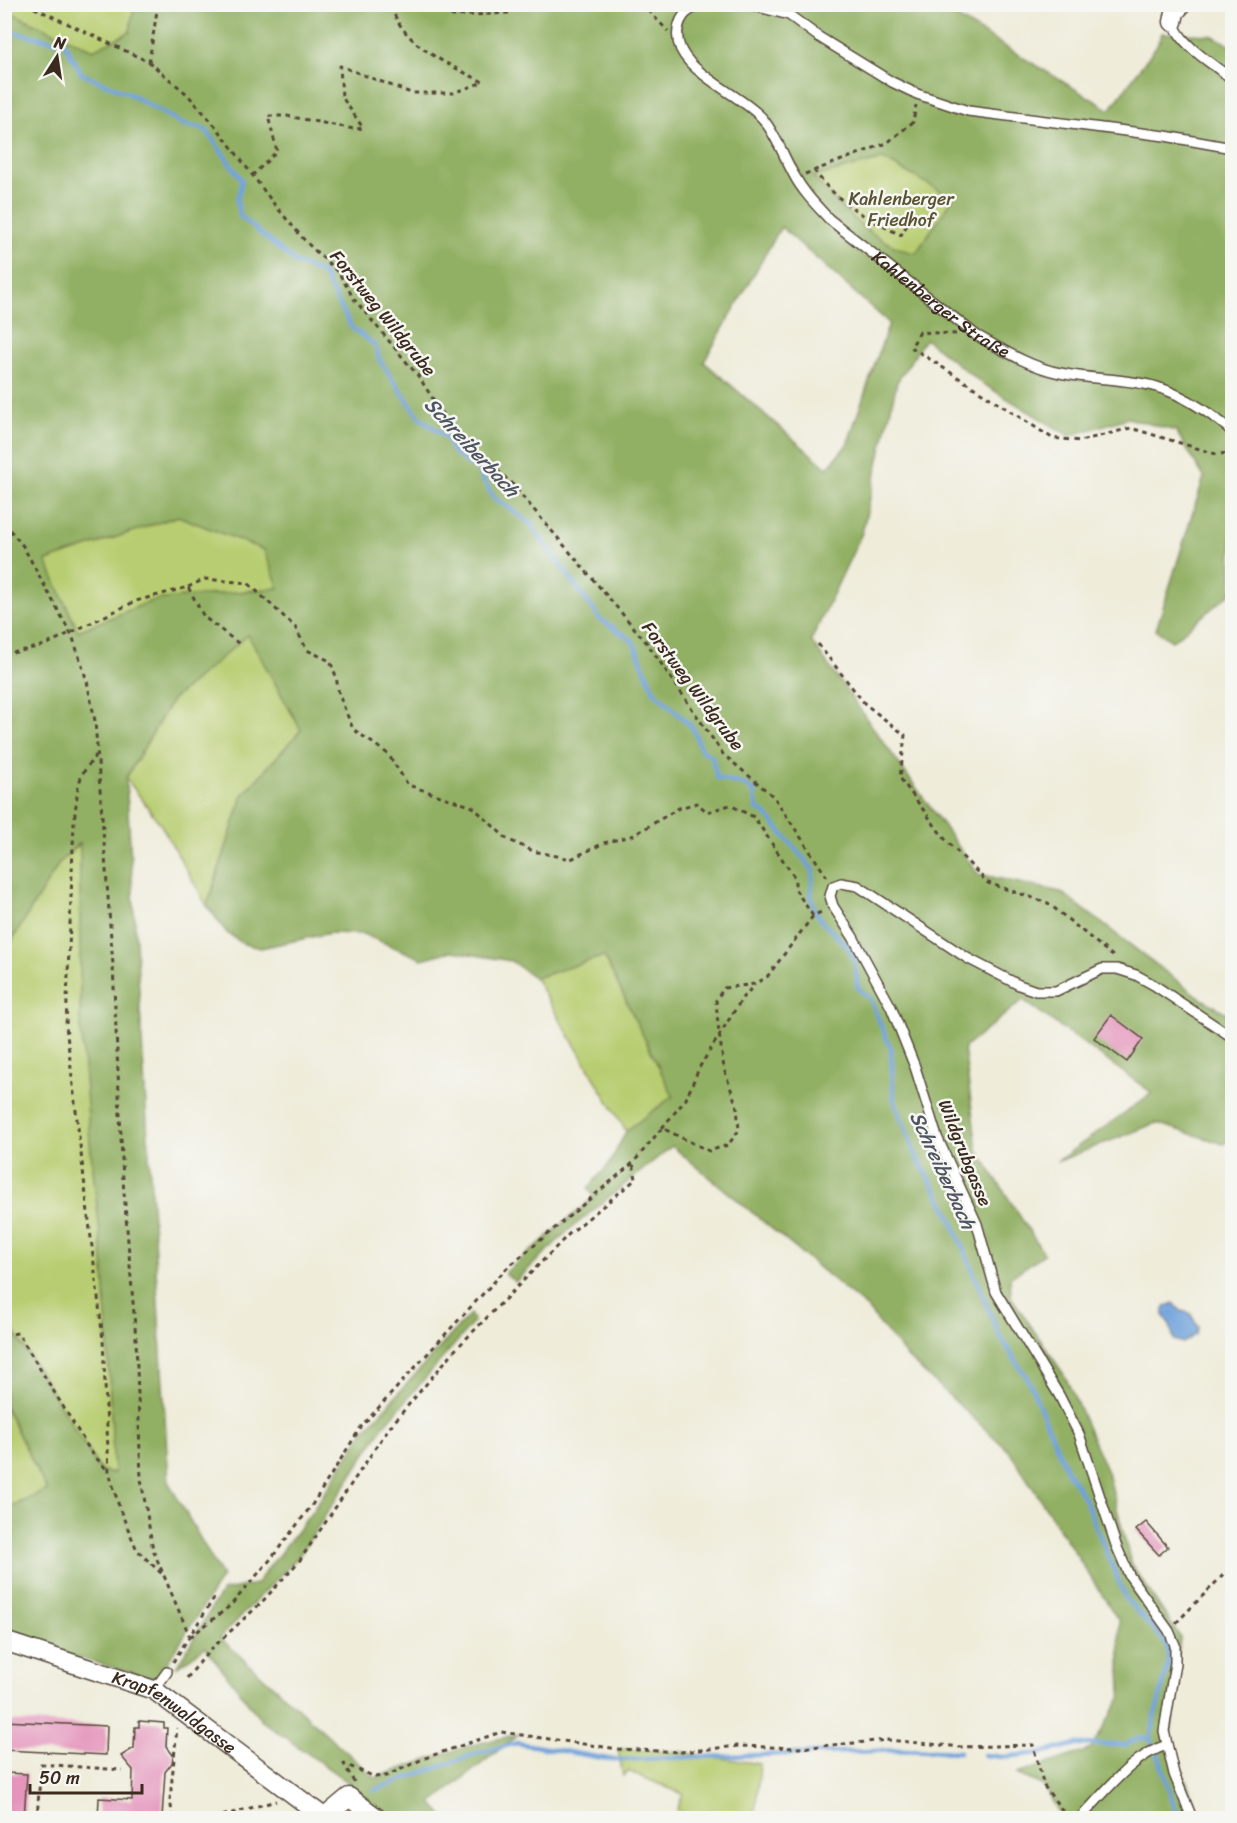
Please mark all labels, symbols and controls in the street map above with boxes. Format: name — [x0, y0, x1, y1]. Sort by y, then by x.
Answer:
north arrow — [27, 27, 87, 87]
text: N — [51, 27, 69, 58]
park label: Kahlenberger Friedhof — [848, 183, 955, 236]
street label: Forstweg Wildgrube — [321, 242, 445, 384]
street label: Kahlenberger Straße — [864, 242, 1016, 367]
water label: Schreiberbach — [416, 389, 529, 508]
street label: Forstweg Wildgrube — [633, 614, 753, 758]
street label: Wildgrubgasse — [929, 1095, 1001, 1211]
water label: Schreiberbach — [900, 1105, 986, 1237]
street label: Krapfenwaldgasse — [108, 1661, 243, 1763]
scale bar — [30, 1757, 142, 1795]
text: 50 m — [39, 1762, 80, 1794]

